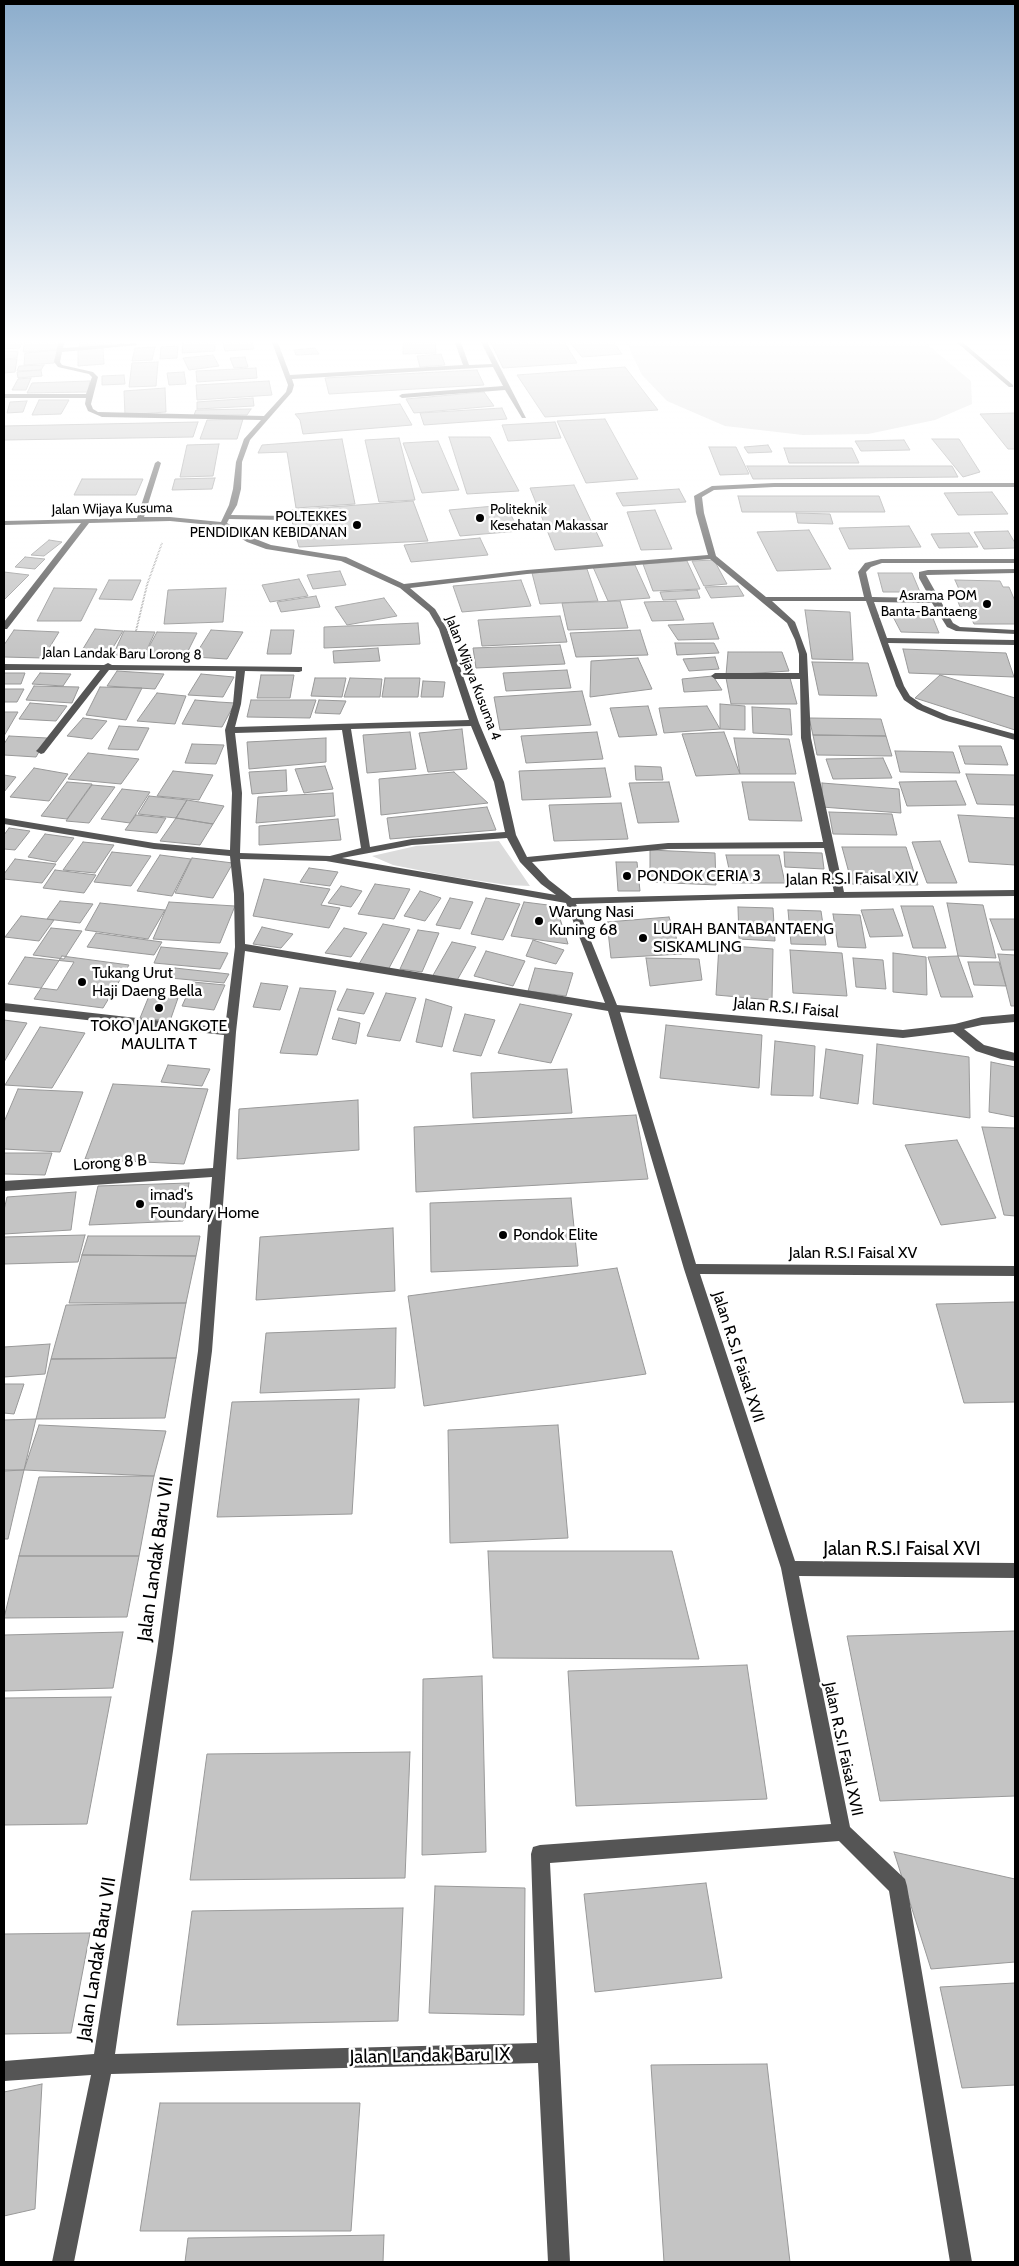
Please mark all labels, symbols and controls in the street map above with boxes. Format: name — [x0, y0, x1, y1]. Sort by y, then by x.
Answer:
street label: Jalan Wijaya Kusuma — [52, 500, 172, 518]
place label: Politeknik Kesehatan Makassar — [490, 502, 608, 534]
place label: POLTEKKES PENDIDIKAN KEBIDANAN — [190, 509, 347, 542]
marker: Politeknik Kesehatan Makassar — [474, 512, 486, 524]
marker: POLTEKKES PENDIDIKAN KEBIDANAN — [351, 519, 363, 531]
place label: Asrama POM Banta-Bantaeng — [881, 588, 977, 620]
marker: Asrama POM Banta-Bantaeng — [981, 598, 993, 610]
street label: Jalan Wijaya Kusuma 4 — [442, 613, 504, 743]
street label: Jalan Landak Baru Lorong 8 — [42, 644, 202, 664]
place label: PONDOK CERIA 3 — [637, 866, 761, 886]
street label: Jalan R.S.I Faisal XIV — [786, 868, 918, 890]
marker: PONDOK CERIA 3 — [621, 870, 633, 882]
place label: Warung Nasi Kuning 68 — [549, 902, 634, 940]
marker: Warung Nasi Kuning 68 — [533, 915, 545, 927]
place label: LURAH BANTABANTAENG SISKAMLING — [653, 919, 834, 957]
marker: LURAH BANTABANTAENG SISKAMLING — [637, 932, 649, 944]
place label: Tukang Urut Haji Daeng Bella — [92, 963, 202, 1001]
marker: Tukang Urut Haji Daeng Bella — [76, 976, 88, 988]
street label: Jalan R.S.I Faisal — [733, 994, 839, 1022]
marker: TOKO JALANGKOTE MAULITA T — [153, 1002, 165, 1014]
place label: TOKO JALANGKOTE MAULITA T — [91, 1016, 227, 1054]
street label: Lorong 8 B — [73, 1151, 147, 1175]
place label: imad's Foundary Home — [150, 1185, 259, 1223]
marker: imad's Foundary Home — [134, 1198, 146, 1210]
place label: Pondok Elite — [513, 1225, 598, 1245]
marker: Pondok Elite — [497, 1229, 509, 1241]
street label: Jalan R.S.I Faisal XV — [789, 1243, 917, 1263]
street label: Jalan R.S.I Faisal XVII — [708, 1289, 768, 1425]
street label: Jalan Landak Baru VII — [133, 1475, 179, 1643]
street label: Jalan R.S.I Faisal XVI — [823, 1538, 981, 1560]
street label: Jalan R.S.I Faisal XVII — [819, 1680, 867, 1818]
street label: Jalan Landak Baru VII — [73, 1875, 121, 2043]
street label: Jalan Landak Baru IX — [349, 2043, 511, 2069]

